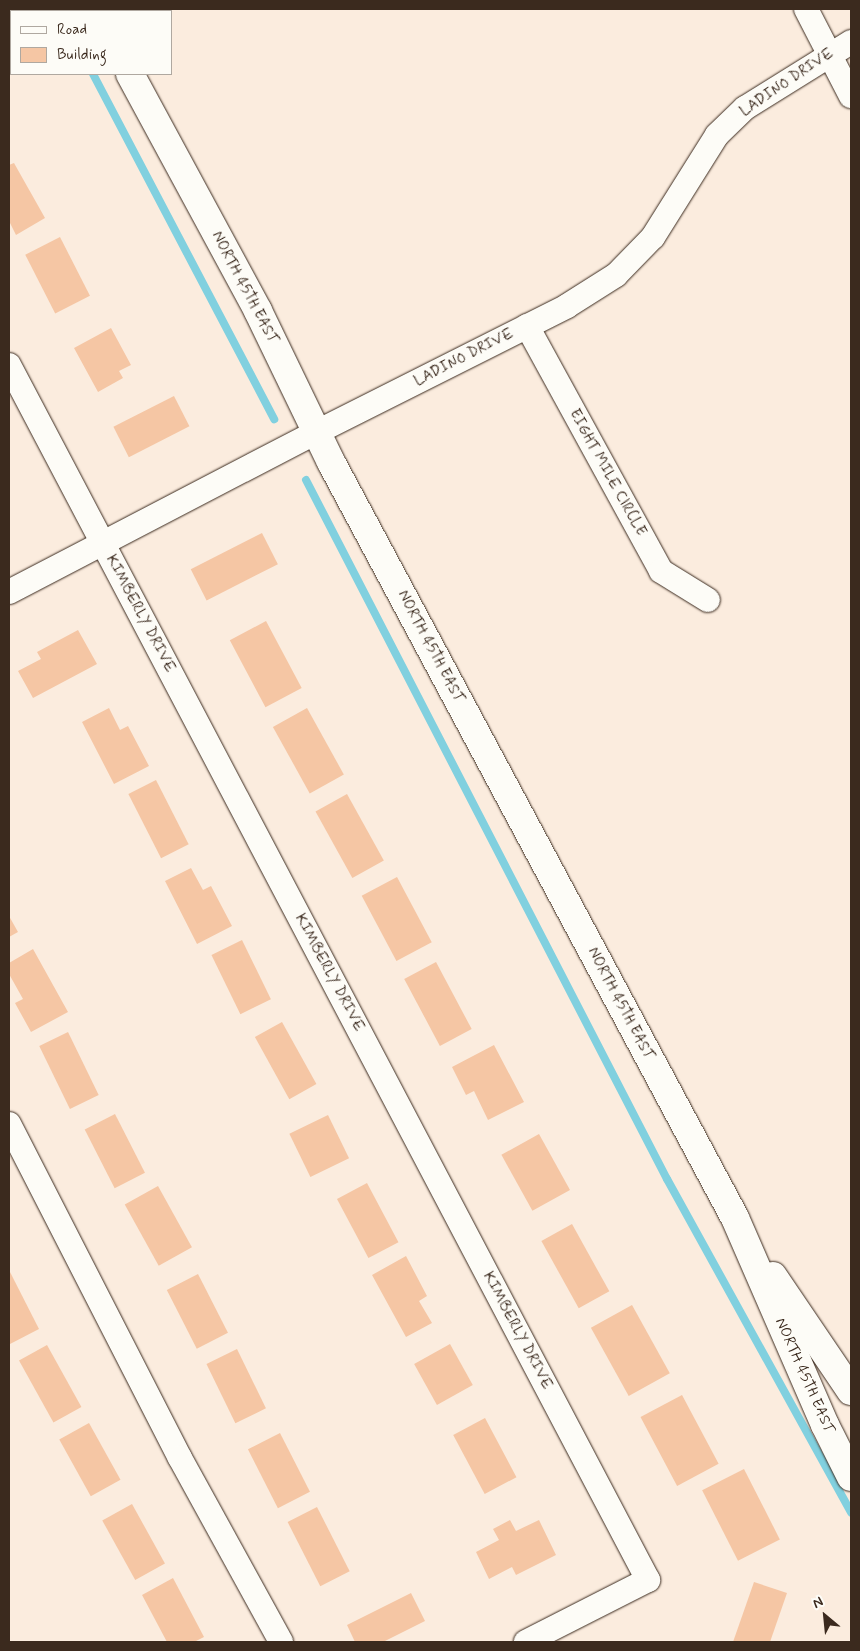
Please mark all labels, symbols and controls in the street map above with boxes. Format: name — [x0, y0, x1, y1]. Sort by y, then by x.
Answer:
legend — [10, 10, 172, 75]
text: Road — [57, 20, 87, 40]
text: Building — [57, 45, 107, 65]
street label: LADINO DRIVE — [737, 45, 837, 121]
street label: NORTH 45TH EAST — [207, 229, 281, 347]
street label: LADINO DRIVE — [411, 325, 517, 391]
street label: EIGHT MILE CIRCLE — [563, 403, 651, 543]
street label: KIMBERLY DRIVE — [101, 552, 179, 676]
street label: NORTH 45TH EAST — [393, 588, 467, 706]
street label: KIMBERLY DRIVE — [290, 911, 368, 1035]
street label: NORTH 45TH EAST — [583, 945, 657, 1063]
street label: KIMBERLY DRIVE — [478, 1269, 556, 1393]
street label: NORTH 45TH EAST — [770, 1315, 838, 1437]
north arrow — [800, 1591, 850, 1641]
text: N — [810, 1593, 826, 1613]

